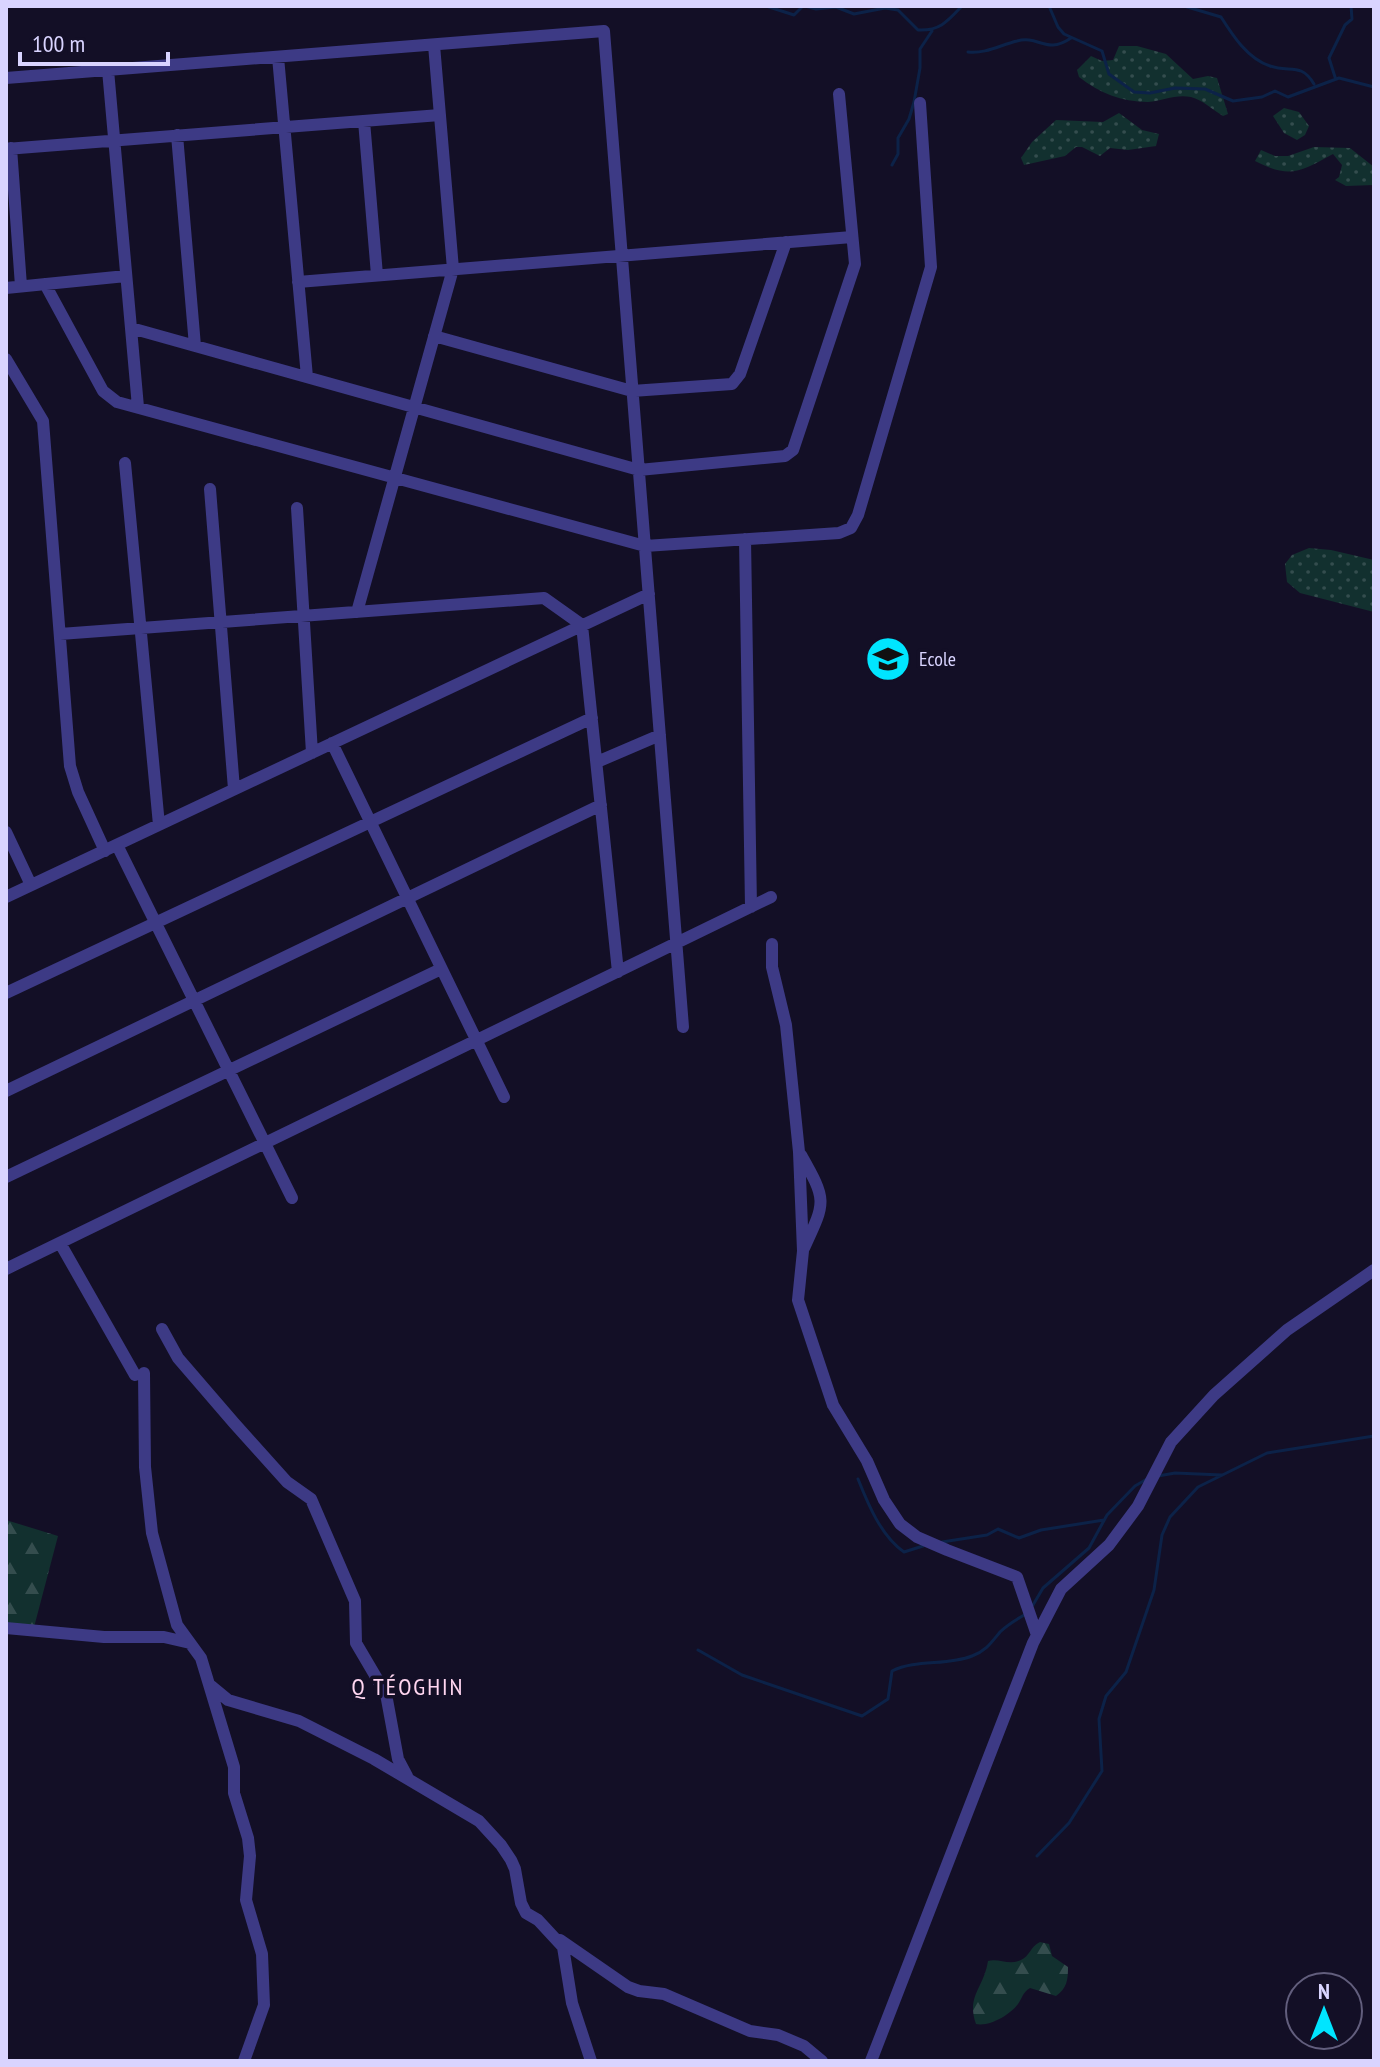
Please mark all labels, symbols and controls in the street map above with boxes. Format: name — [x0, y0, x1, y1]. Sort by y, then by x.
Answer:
scale bar — [20, 16, 168, 66]
text: 100 m — [32, 28, 85, 59]
school or university icon: Ecole — [864, 635, 912, 683]
place label: Ecole — [919, 646, 956, 672]
district label: Q TÉOGHIN — [351, 1671, 465, 1702]
north arrow — [1284, 1971, 1364, 2051]
text: N — [1318, 1977, 1330, 2005]

